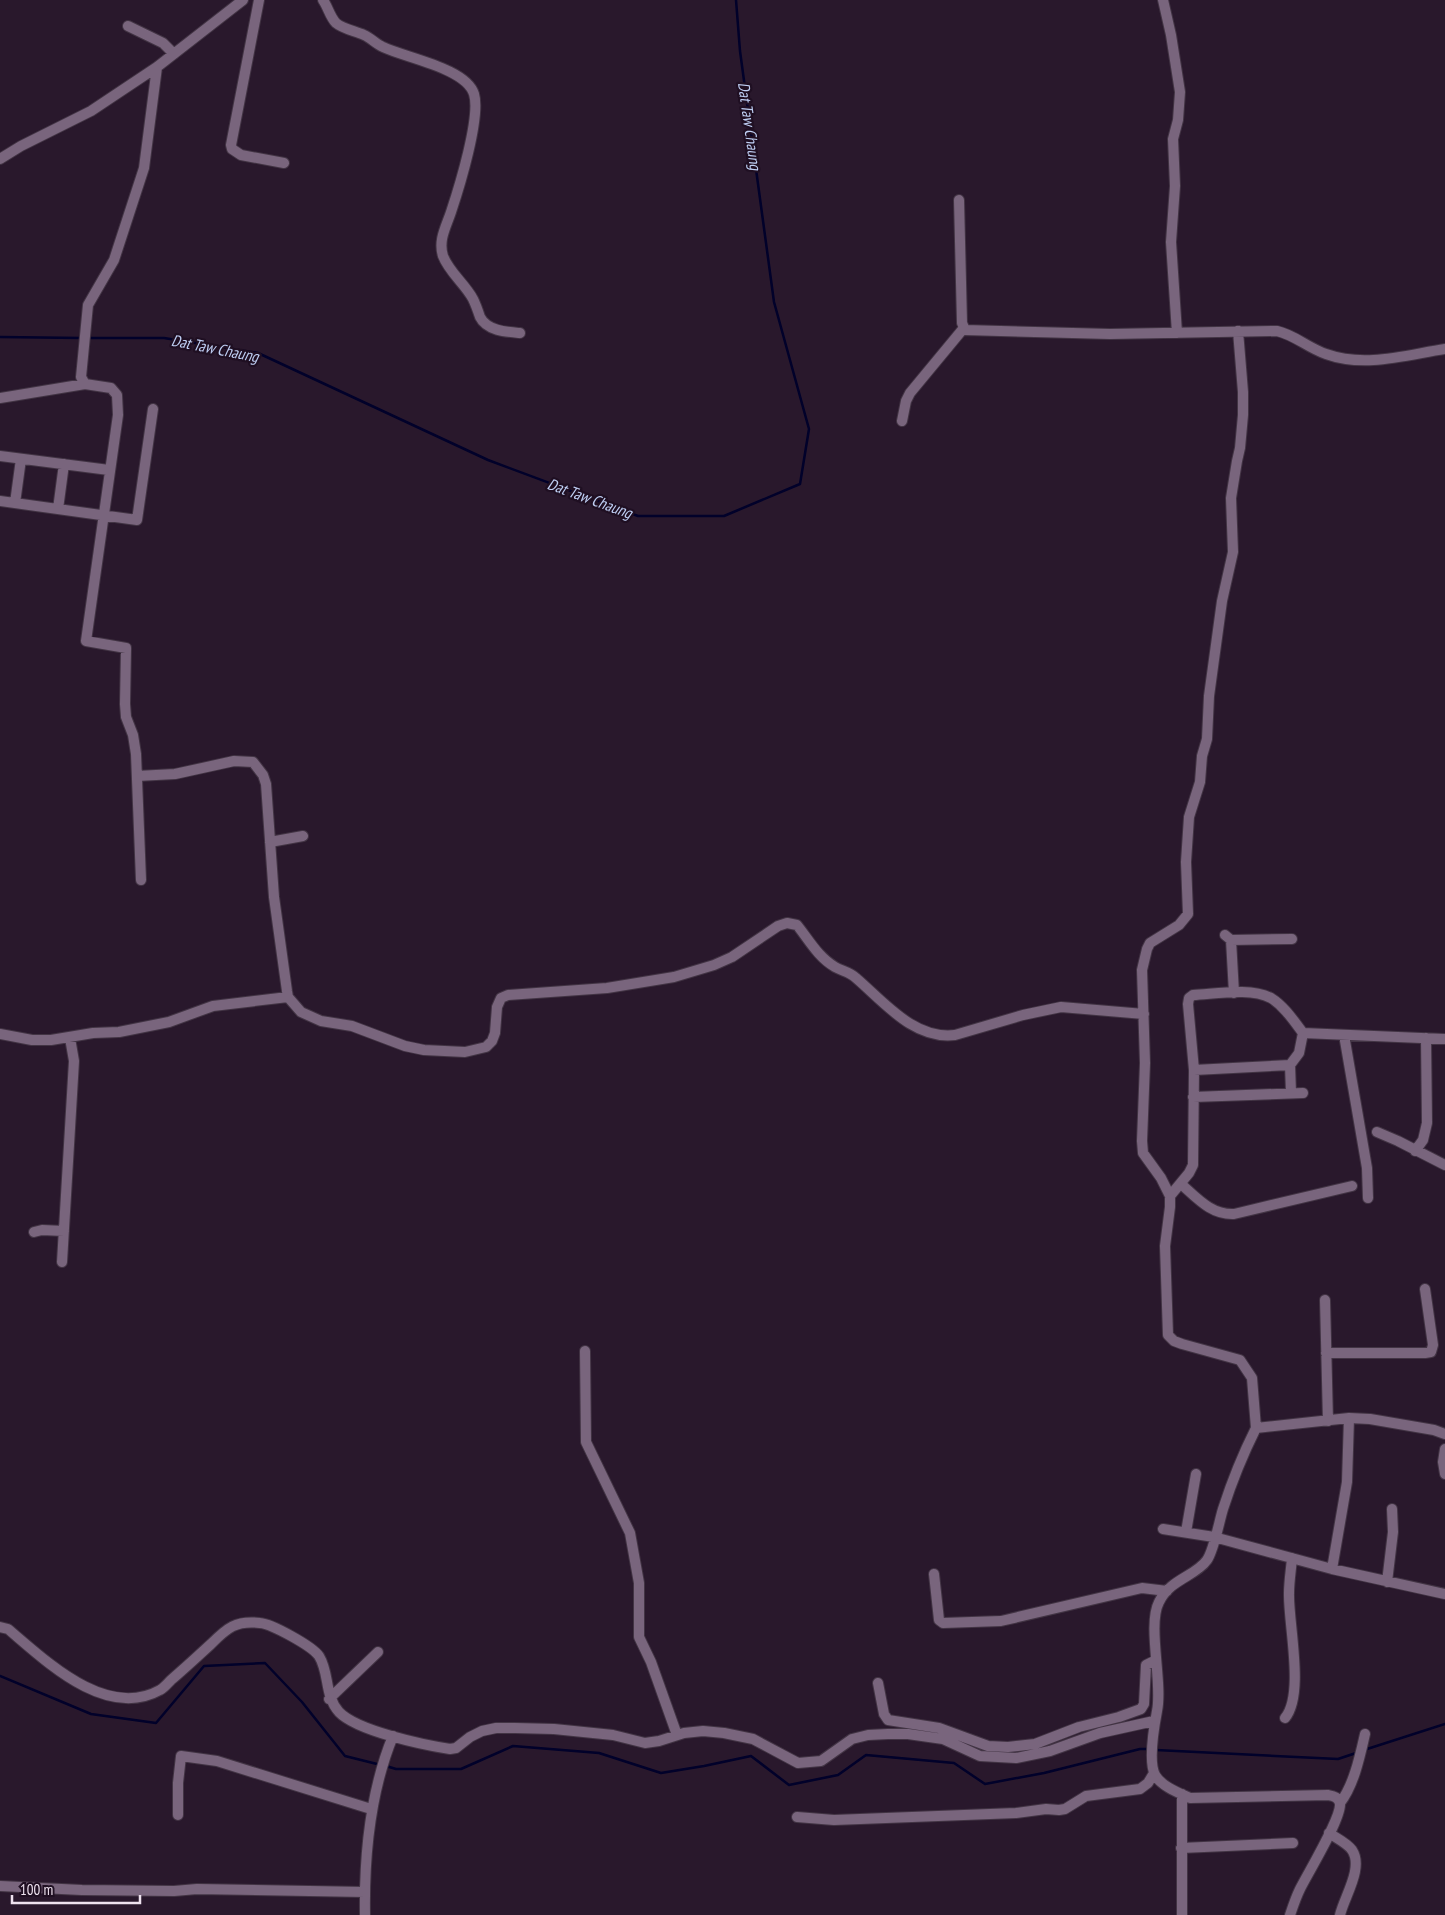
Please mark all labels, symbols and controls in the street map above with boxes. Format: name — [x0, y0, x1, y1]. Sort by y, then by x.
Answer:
water label: Dat Taw Chaung — [734, 81, 766, 172]
water label: Dat Taw Chaung — [170, 330, 261, 366]
water label: Dat Taw Chaung — [545, 473, 636, 523]
scale bar — [12, 1872, 140, 1904]
text: 100 m — [20, 1880, 53, 1899]

